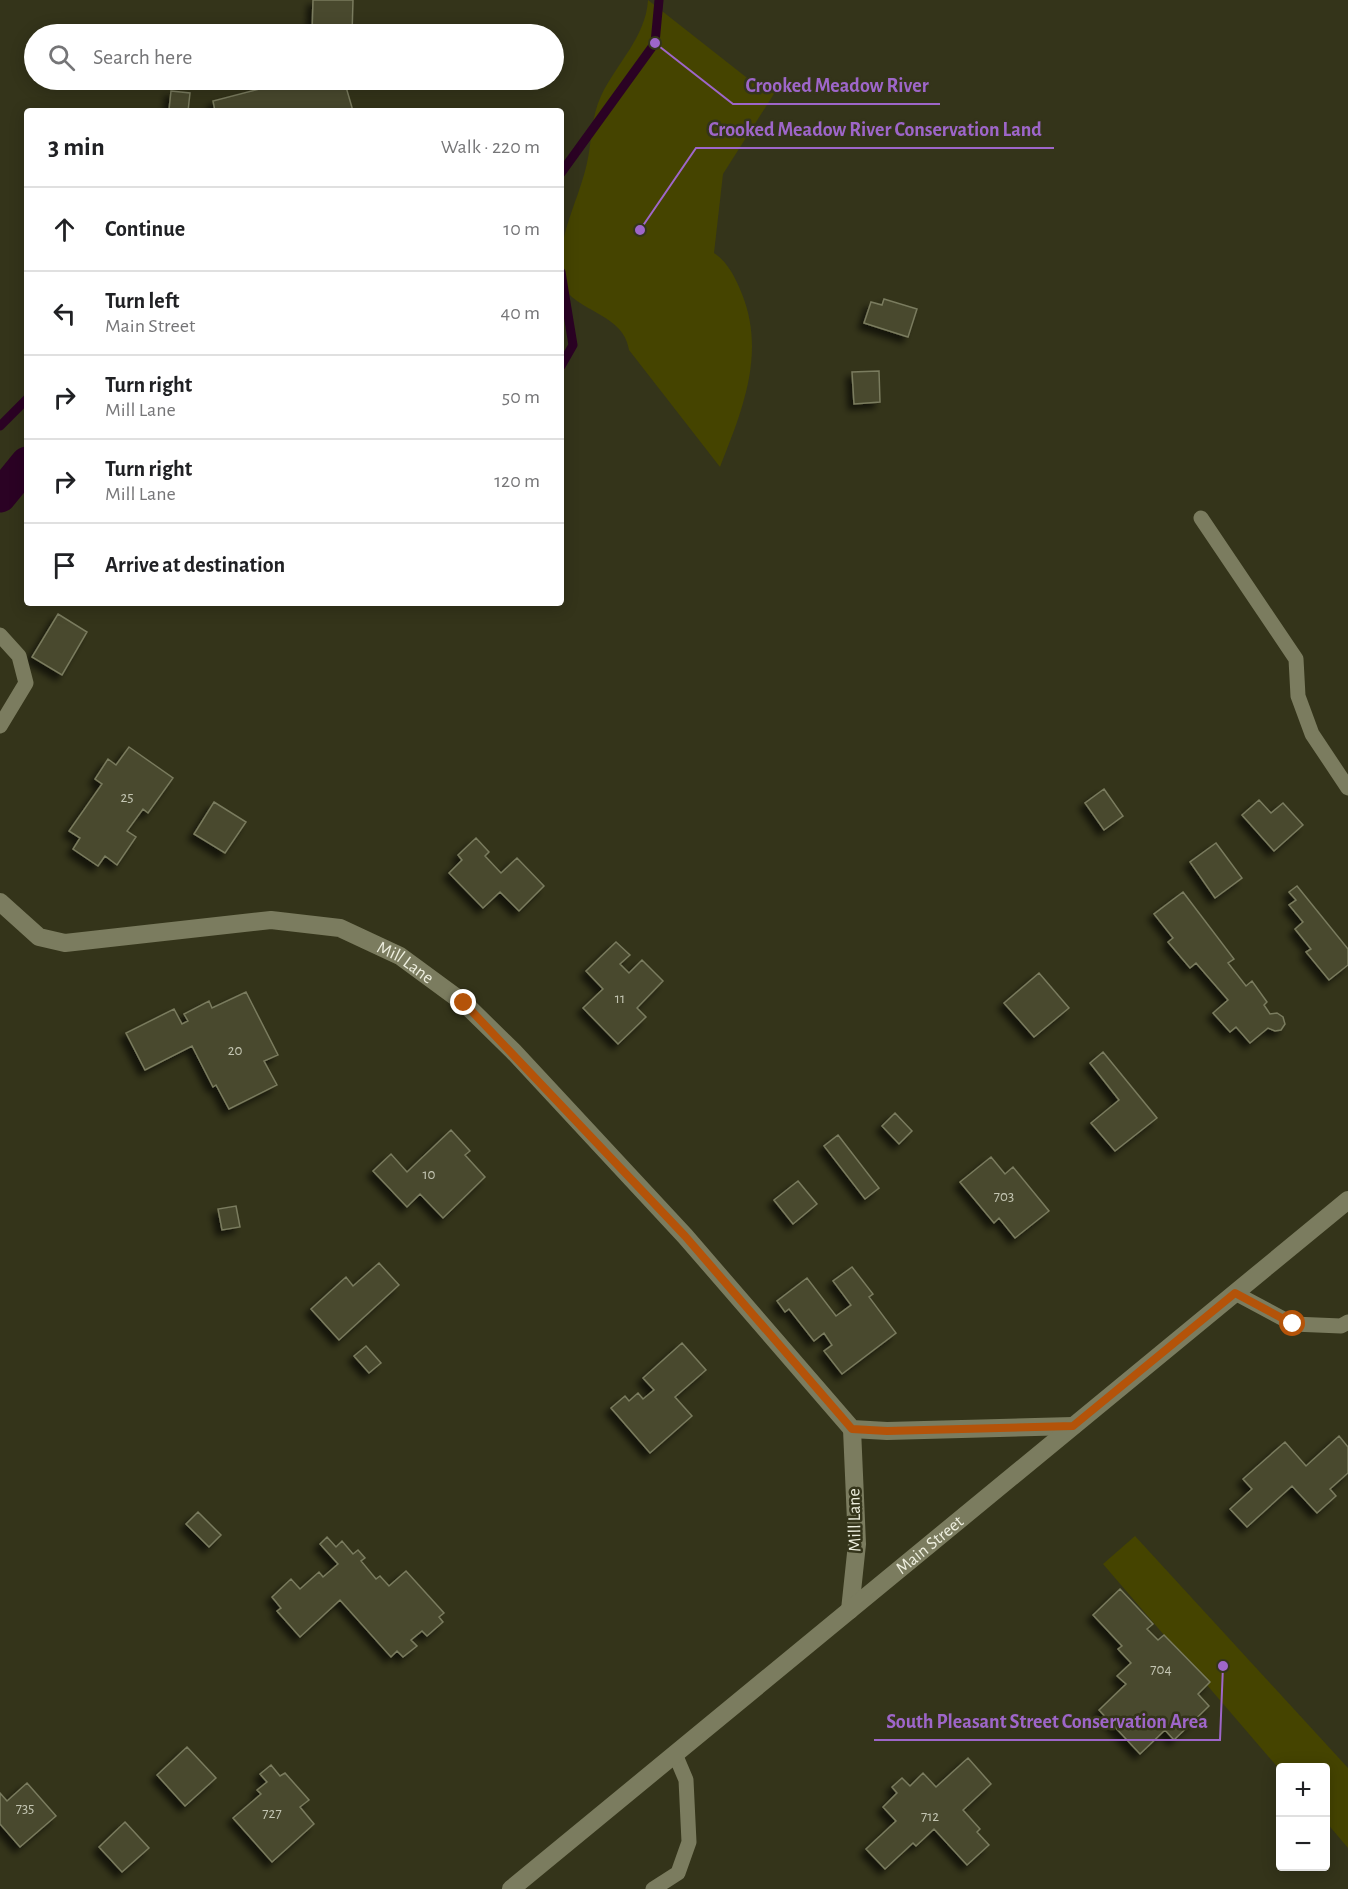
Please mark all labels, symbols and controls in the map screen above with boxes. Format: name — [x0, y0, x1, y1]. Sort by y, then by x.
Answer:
search box — [24, 24, 564, 90]
icon: search — [45, 41, 78, 74]
text: Search here — [93, 46, 192, 68]
callout: Crooked Meadow River — [733, 66, 940, 104]
text: Crooked Meadow River — [745, 76, 929, 96]
callout: Crooked Meadow River Conservation Land — [696, 110, 1054, 148]
text: Crooked Meadow River Conservation Land — [708, 120, 1042, 140]
text: 3 min — [48, 134, 105, 160]
text: Walk · 220 m — [441, 137, 540, 157]
icon: ahead — [48, 213, 81, 246]
text: Continue — [105, 218, 185, 240]
text: 10 m — [503, 219, 540, 239]
text: Turn left — [105, 290, 179, 312]
icon: left — [48, 297, 81, 330]
text: 40 m — [501, 303, 540, 323]
text: Main Street — [105, 316, 195, 336]
text: Turn right — [105, 374, 192, 396]
icon: right — [48, 381, 81, 414]
text: 50 m — [502, 387, 540, 407]
text: Mill Lane — [105, 400, 176, 420]
text: Turn right — [105, 458, 192, 480]
icon: right — [48, 465, 81, 498]
text: 120 m — [494, 471, 540, 491]
text: Mill Lane — [105, 484, 176, 504]
icon: arrive — [48, 549, 81, 582]
text: Arrive at destination — [105, 554, 285, 576]
house number: 25 — [120, 790, 134, 805]
street label: Mill Lane — [374, 939, 437, 988]
route end — [450, 989, 476, 1015]
house number: 11 — [615, 991, 625, 1006]
house number: 20 — [228, 1043, 242, 1058]
house number: 10 — [422, 1167, 436, 1182]
house number: 703 — [994, 1189, 1014, 1204]
route start — [1279, 1310, 1305, 1336]
street label: Mill Lane — [845, 1488, 865, 1552]
street label: Main Street — [893, 1512, 967, 1578]
house number: 704 — [1150, 1662, 1172, 1677]
callout: South Pleasant Street Conservation Area — [874, 1702, 1220, 1740]
text: South Pleasant Street Conservation Area — [886, 1712, 1208, 1732]
map controls — [1276, 1763, 1330, 1871]
button: + — [1276, 1763, 1330, 1817]
house number: 735 — [16, 1801, 34, 1816]
house number: 727 — [262, 1806, 282, 1821]
house number: 712 — [921, 1809, 939, 1824]
button: − — [1276, 1817, 1330, 1871]

